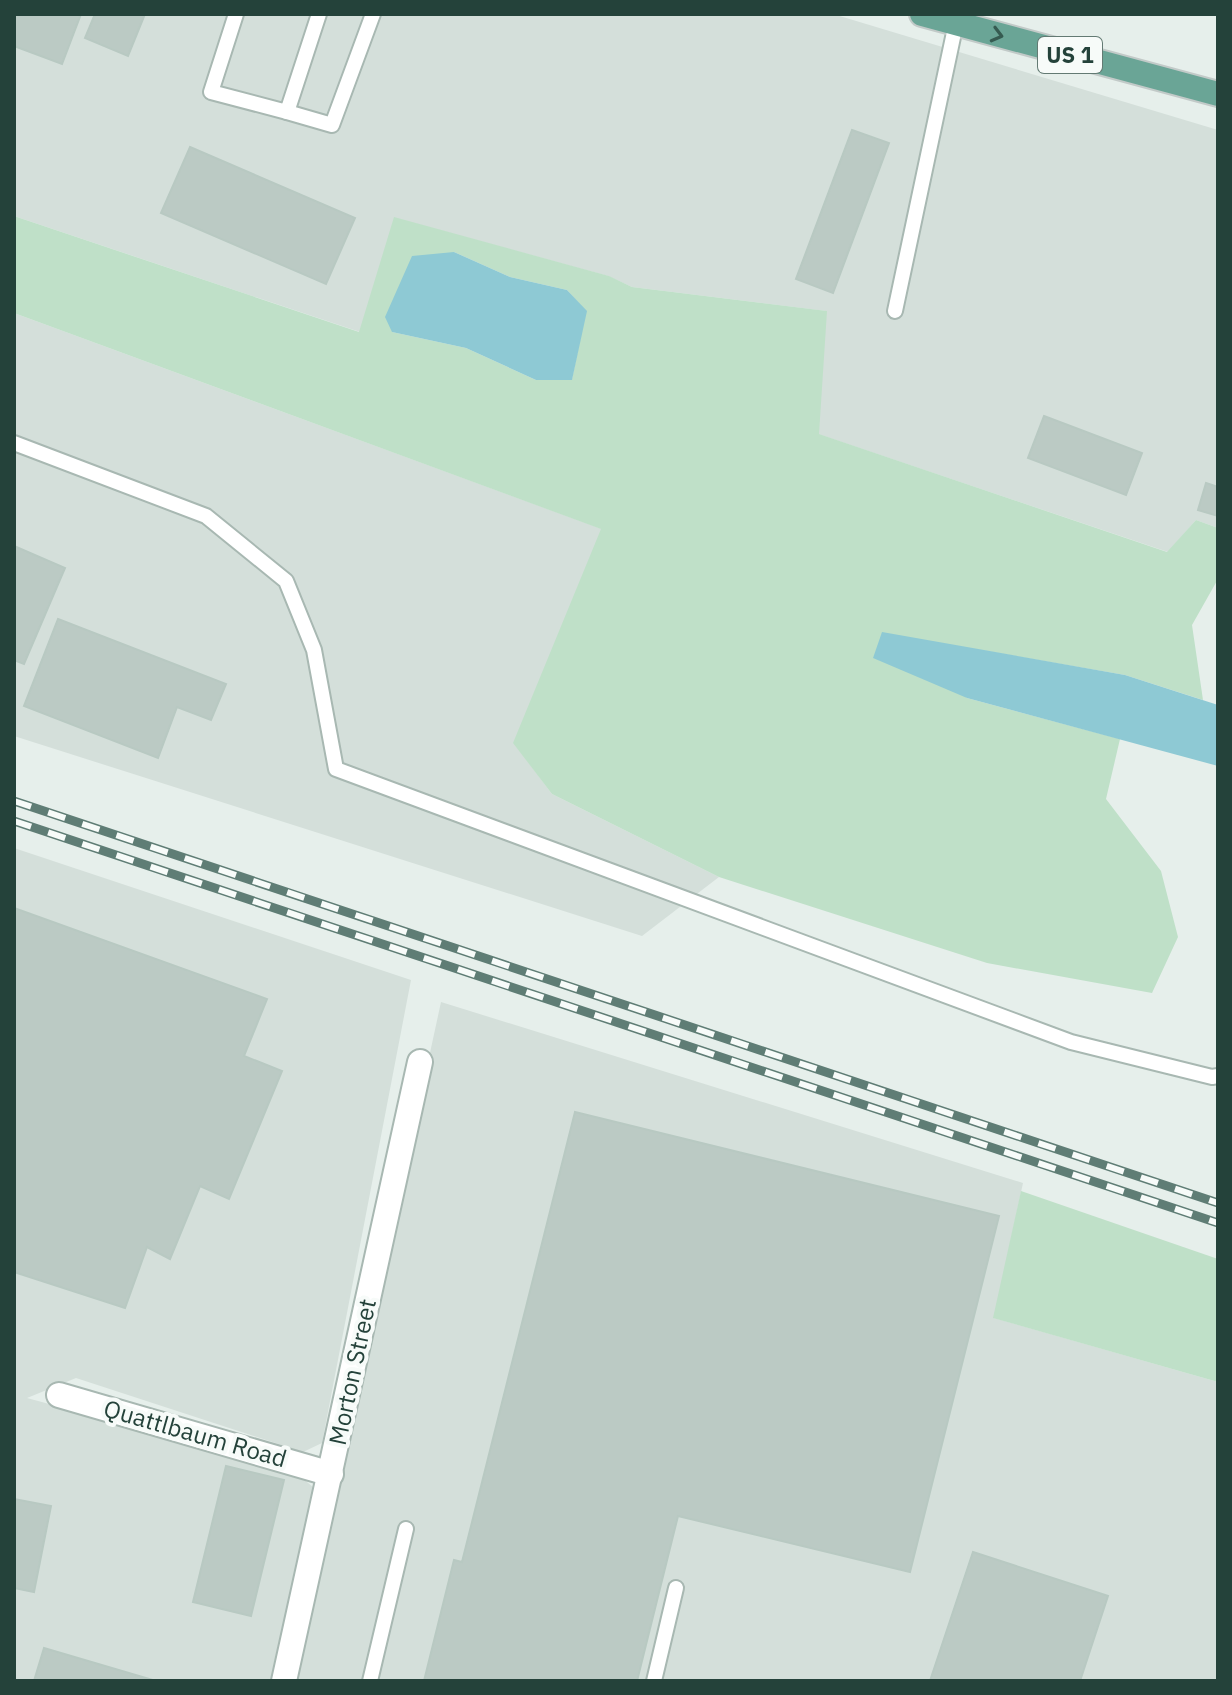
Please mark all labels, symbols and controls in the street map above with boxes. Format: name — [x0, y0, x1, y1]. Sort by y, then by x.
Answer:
one-way arrow — [989, 25, 1003, 42]
road number: US 1 — [1038, 37, 1102, 73]
street label: Morton Street — [321, 1296, 383, 1448]
street label: Quattlbaum Road — [100, 1392, 290, 1474]

